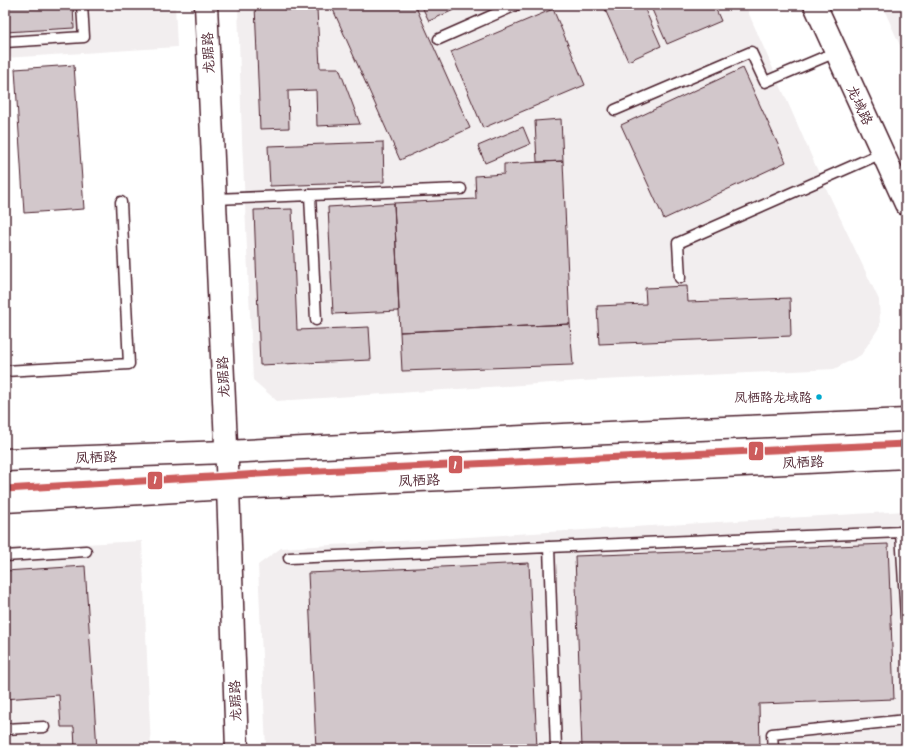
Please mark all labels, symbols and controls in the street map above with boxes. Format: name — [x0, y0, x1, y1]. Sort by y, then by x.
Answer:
street label: 龙踞路 — [197, 31, 221, 74]
street label: 龙域路 — [840, 82, 878, 129]
street label: 龙踞路 — [212, 355, 236, 398]
place label: 凤栖路龙域路 — [734, 388, 812, 409]
marker: 凤栖路龙域路 — [814, 392, 824, 402]
line badge: 1 — [748, 441, 764, 461]
text: 1 — [754, 443, 758, 461]
street label: 凤栖路 — [75, 446, 117, 470]
street label: 凤栖路 — [782, 451, 825, 475]
line badge: 1 — [448, 455, 463, 474]
text: 1 — [453, 457, 457, 475]
street label: 凤栖路 — [398, 469, 440, 493]
line badge: 1 — [147, 471, 163, 490]
text: 1 — [153, 472, 157, 490]
street label: 龙踞路 — [224, 680, 248, 722]

